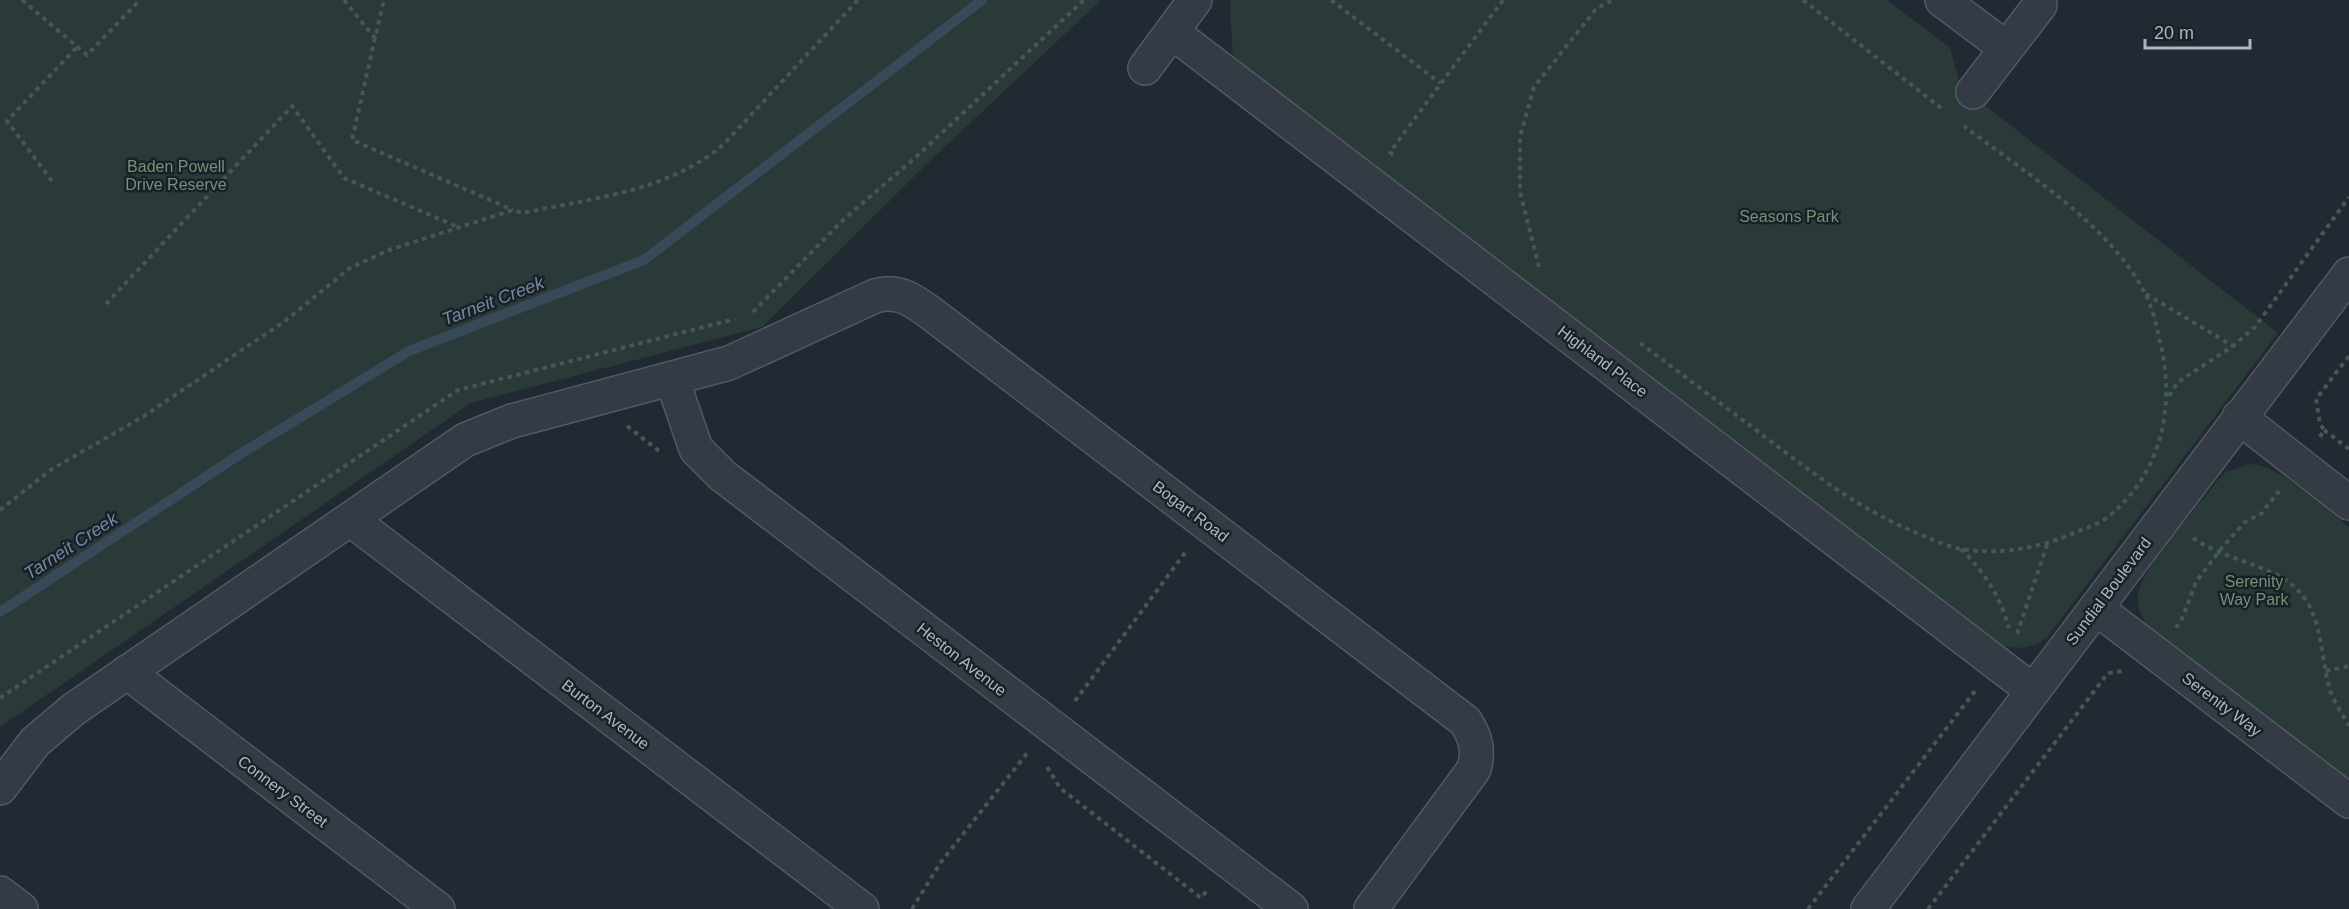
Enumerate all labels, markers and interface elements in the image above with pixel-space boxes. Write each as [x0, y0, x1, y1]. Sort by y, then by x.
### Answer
scale bar [2145, 12, 2250, 50]
text: 20 m [2154, 23, 2194, 43]
park label: Baden Powell Drive Reserve [125, 158, 227, 193]
park label: Seasons Park [1739, 208, 1840, 225]
water label: Tarneit Creek [439, 272, 548, 330]
street label: Highland Place [1555, 322, 1651, 401]
street label: Bogart Road [1150, 478, 1232, 545]
water label: Tarneit Creek [21, 508, 122, 584]
street label: Sundial Boulevard [2063, 534, 2154, 648]
park label: Serenity Way Park [2220, 573, 2289, 608]
street label: Heston Avenue [914, 619, 1010, 699]
street label: Serenity Way [2179, 669, 2265, 740]
street label: Burton Avenue [559, 676, 653, 753]
street label: Connery Street [235, 752, 331, 831]

